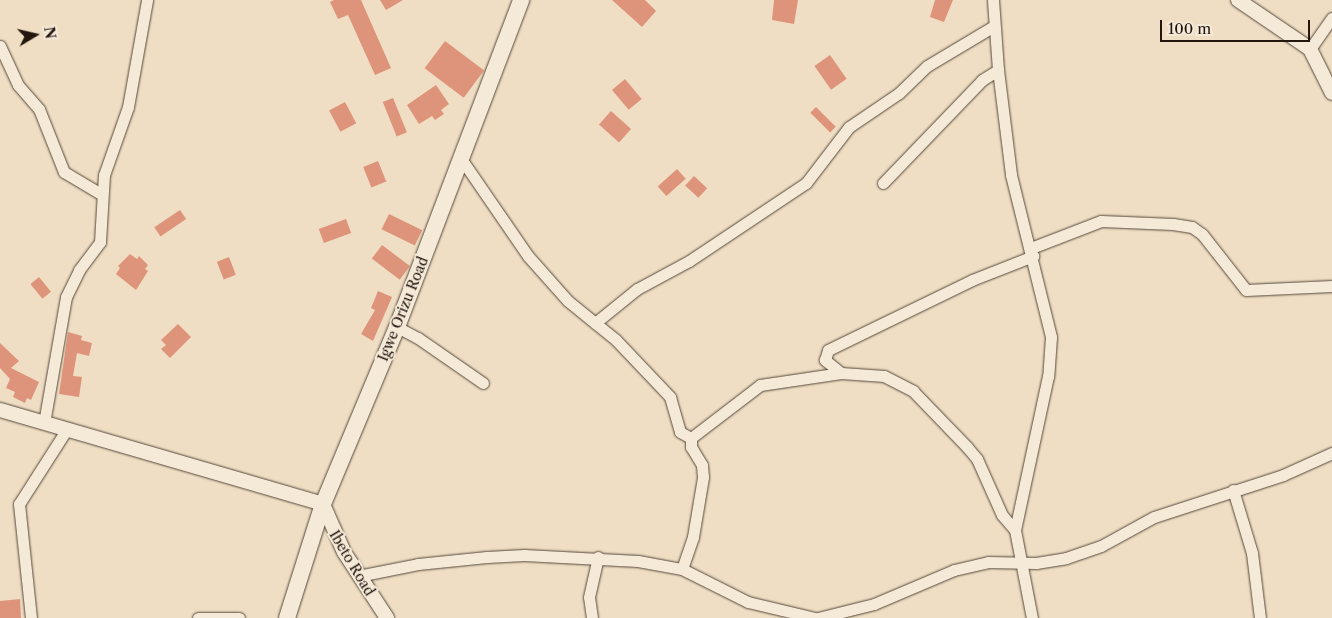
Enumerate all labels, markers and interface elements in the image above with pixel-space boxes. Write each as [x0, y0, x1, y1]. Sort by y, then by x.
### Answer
north arrow [10, 10, 60, 60]
scale bar [1162, 10, 1312, 42]
text: 100 m [1168, 19, 1211, 38]
text: N [40, 25, 60, 40]
street label: Igwe Orizu Road [374, 254, 432, 364]
street label: Ibeto Road [326, 527, 378, 599]

